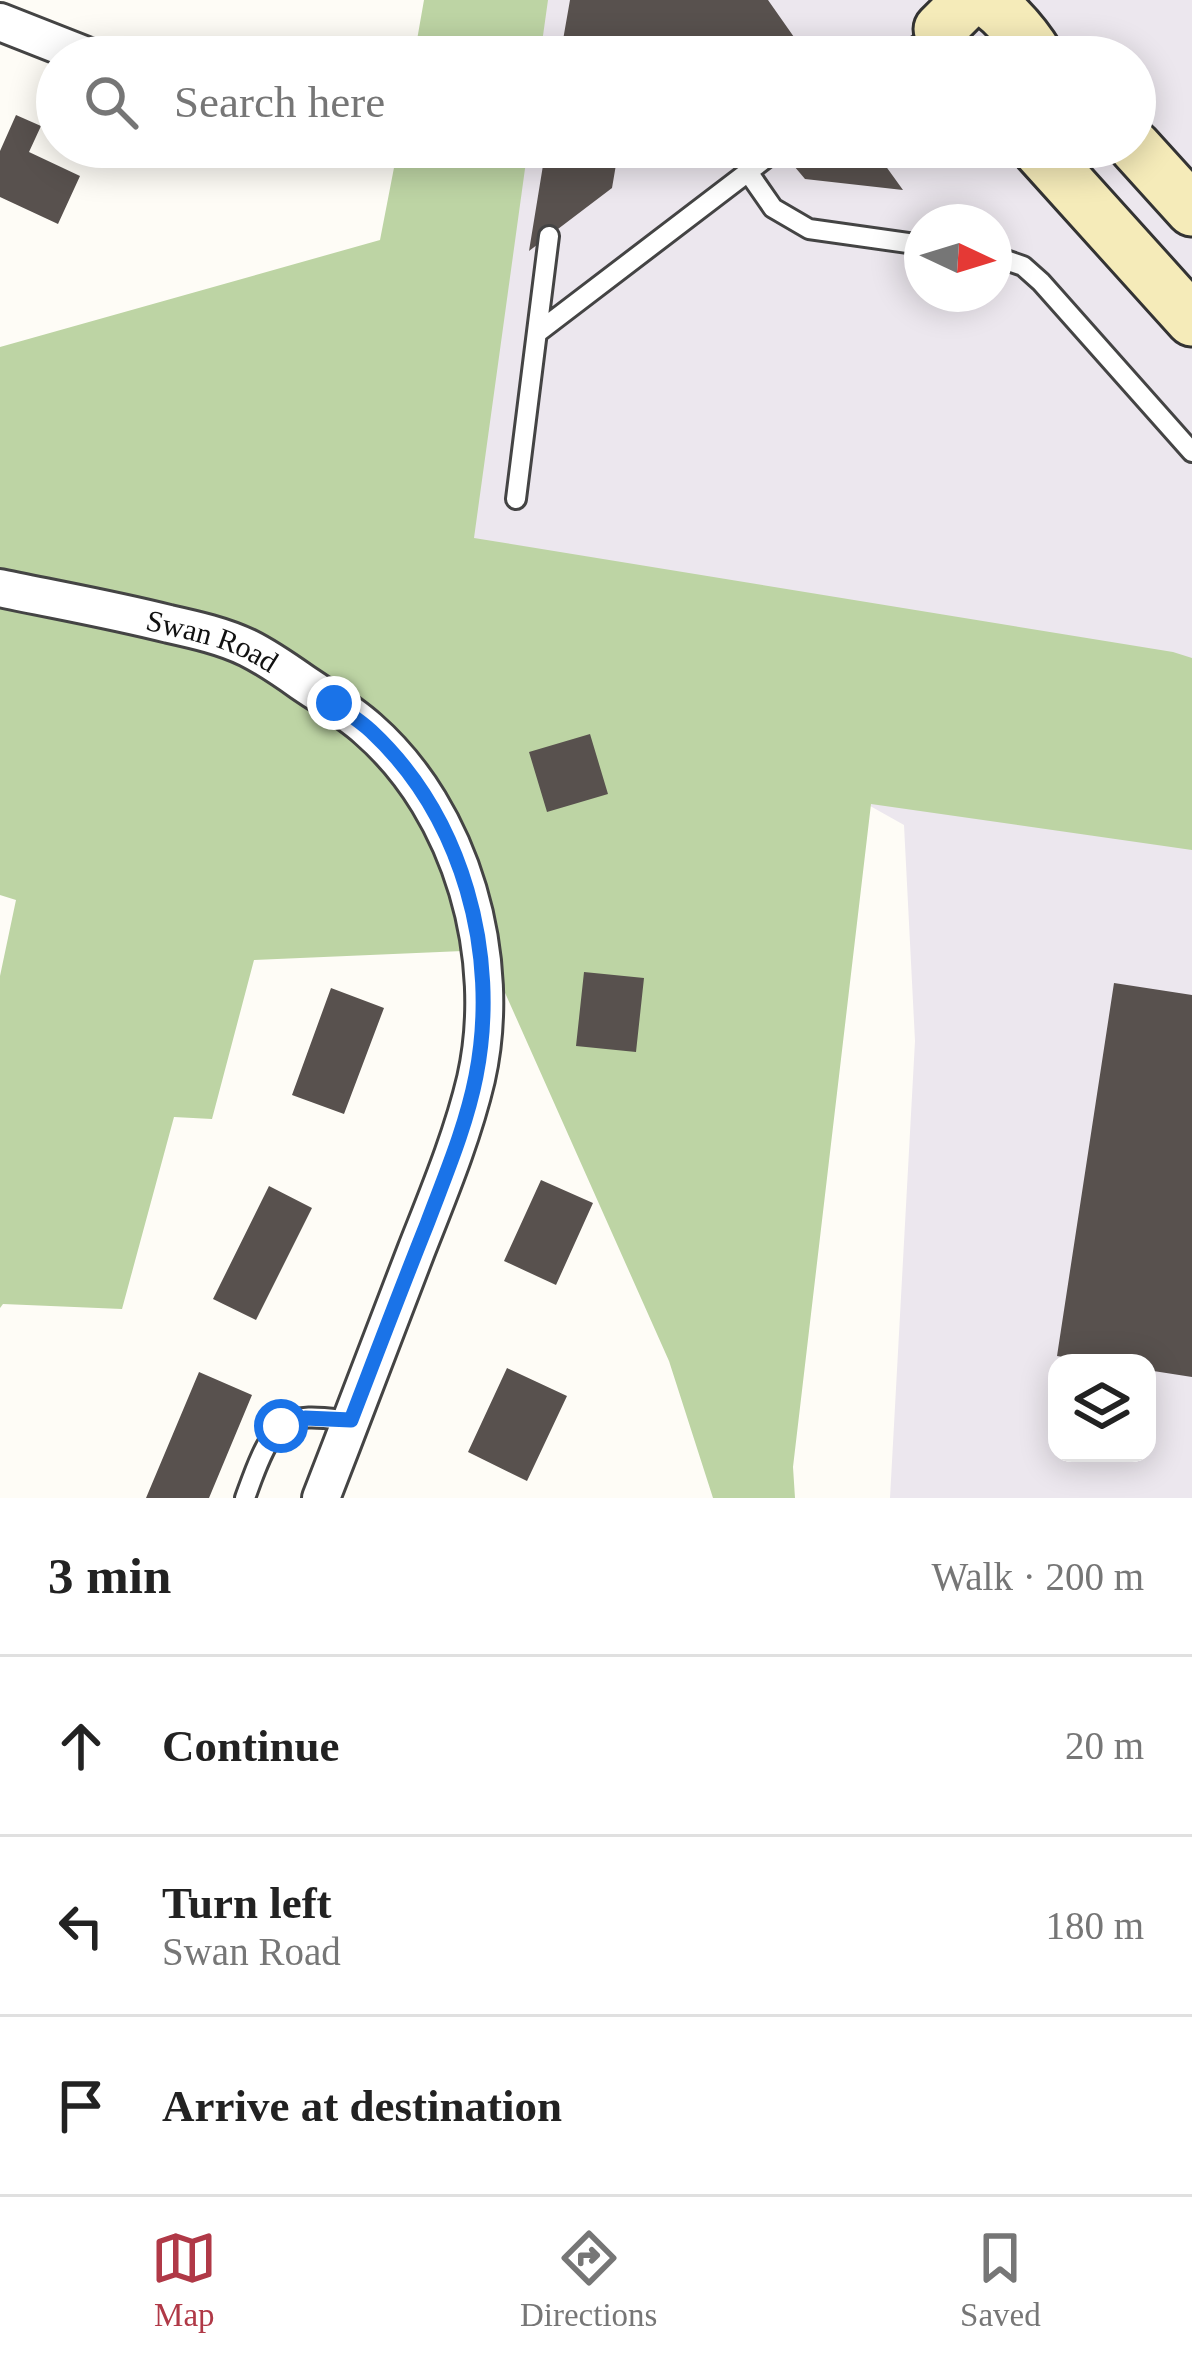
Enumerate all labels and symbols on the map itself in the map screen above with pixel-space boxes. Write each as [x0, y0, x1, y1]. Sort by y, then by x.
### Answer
north arrow [904, 204, 1012, 312]
street label: Swan Road [143, 603, 285, 678]
route end [307, 676, 361, 730]
route start [254, 1399, 308, 1453]

